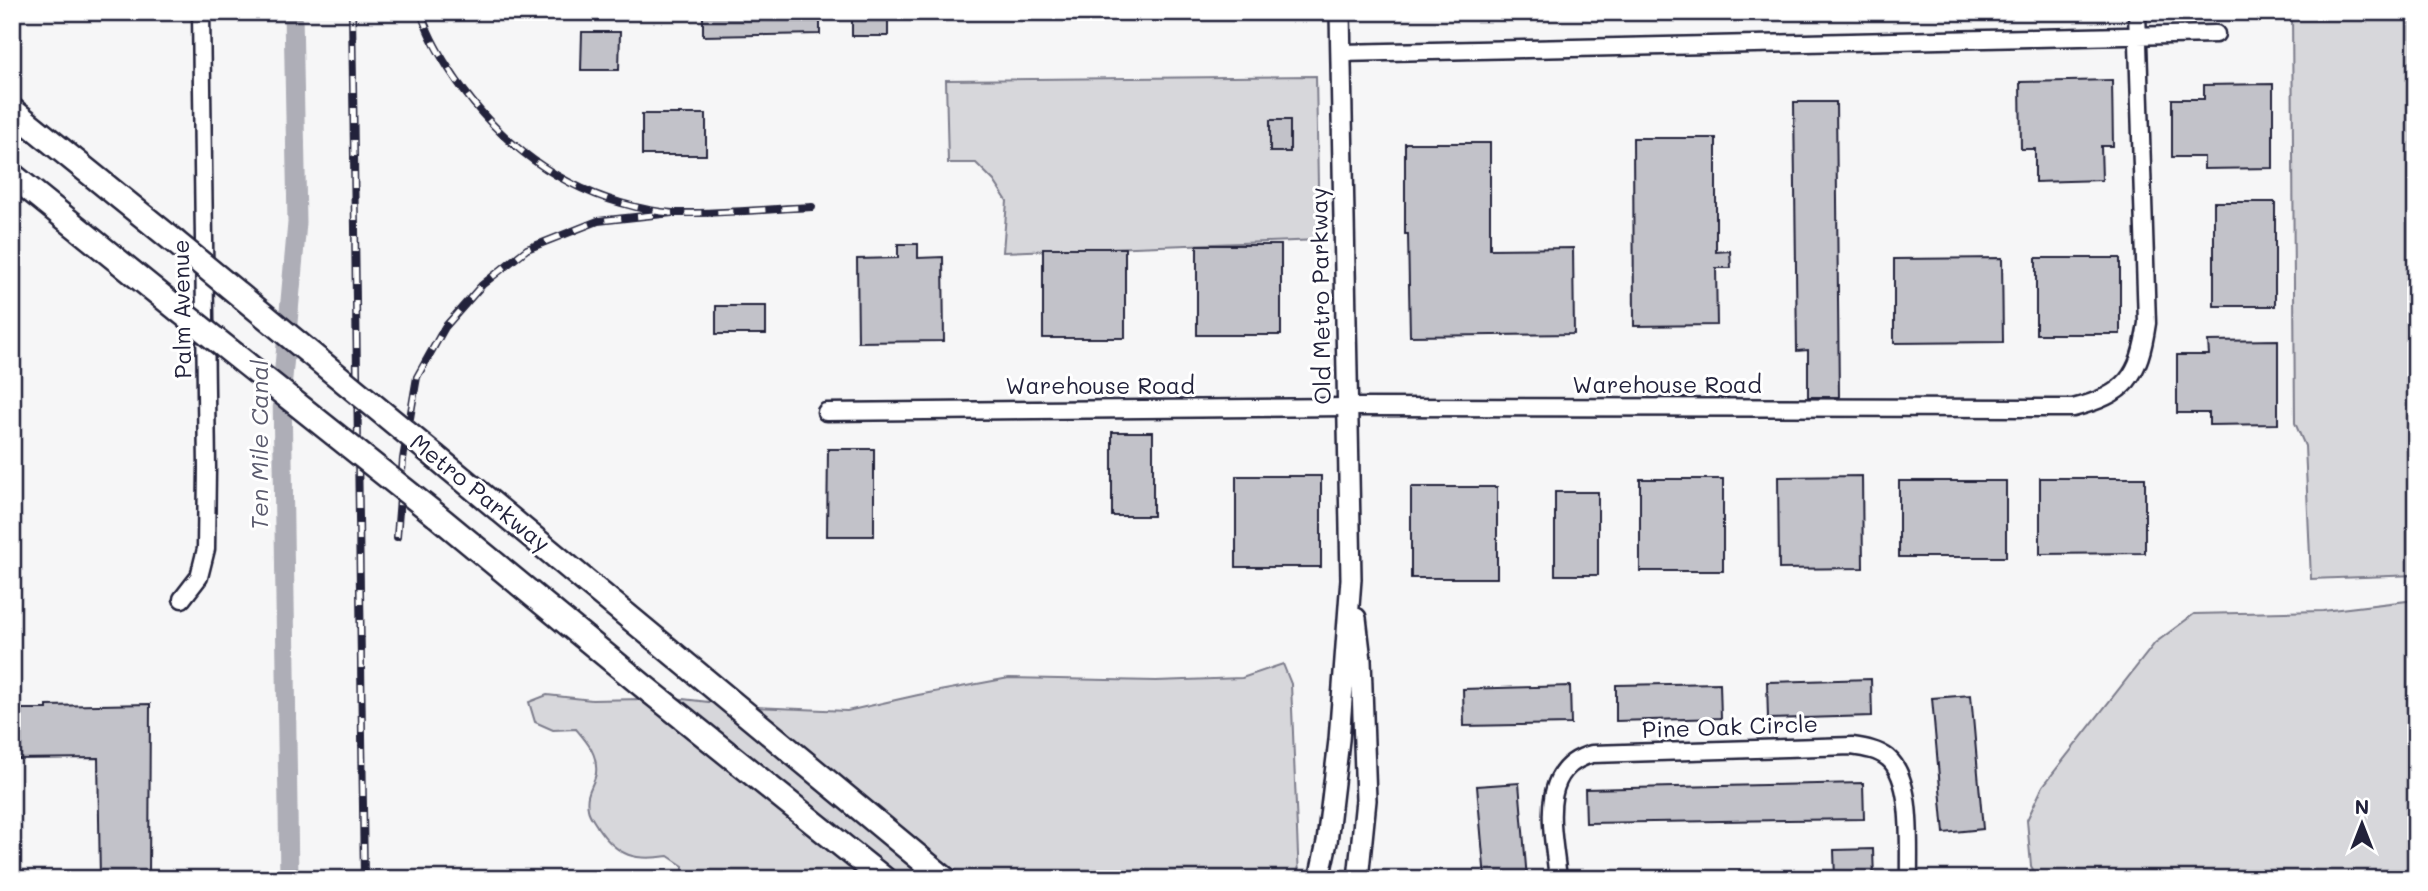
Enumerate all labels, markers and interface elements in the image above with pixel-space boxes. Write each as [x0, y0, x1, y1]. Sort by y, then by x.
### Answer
street label: Old Metro Parkway [1303, 187, 1337, 405]
street label: Palm Avenue [165, 239, 197, 379]
water label: Ten Mile Canal [243, 360, 274, 530]
street label: Warehouse Road [1572, 369, 1762, 399]
street label: Warehouse Road [1005, 370, 1195, 400]
street label: Metro Parkway [405, 427, 557, 558]
street label: Pine Oak Circle [1641, 708, 1818, 744]
north arrow [2326, 790, 2396, 860]
text: N [2355, 794, 2369, 819]

